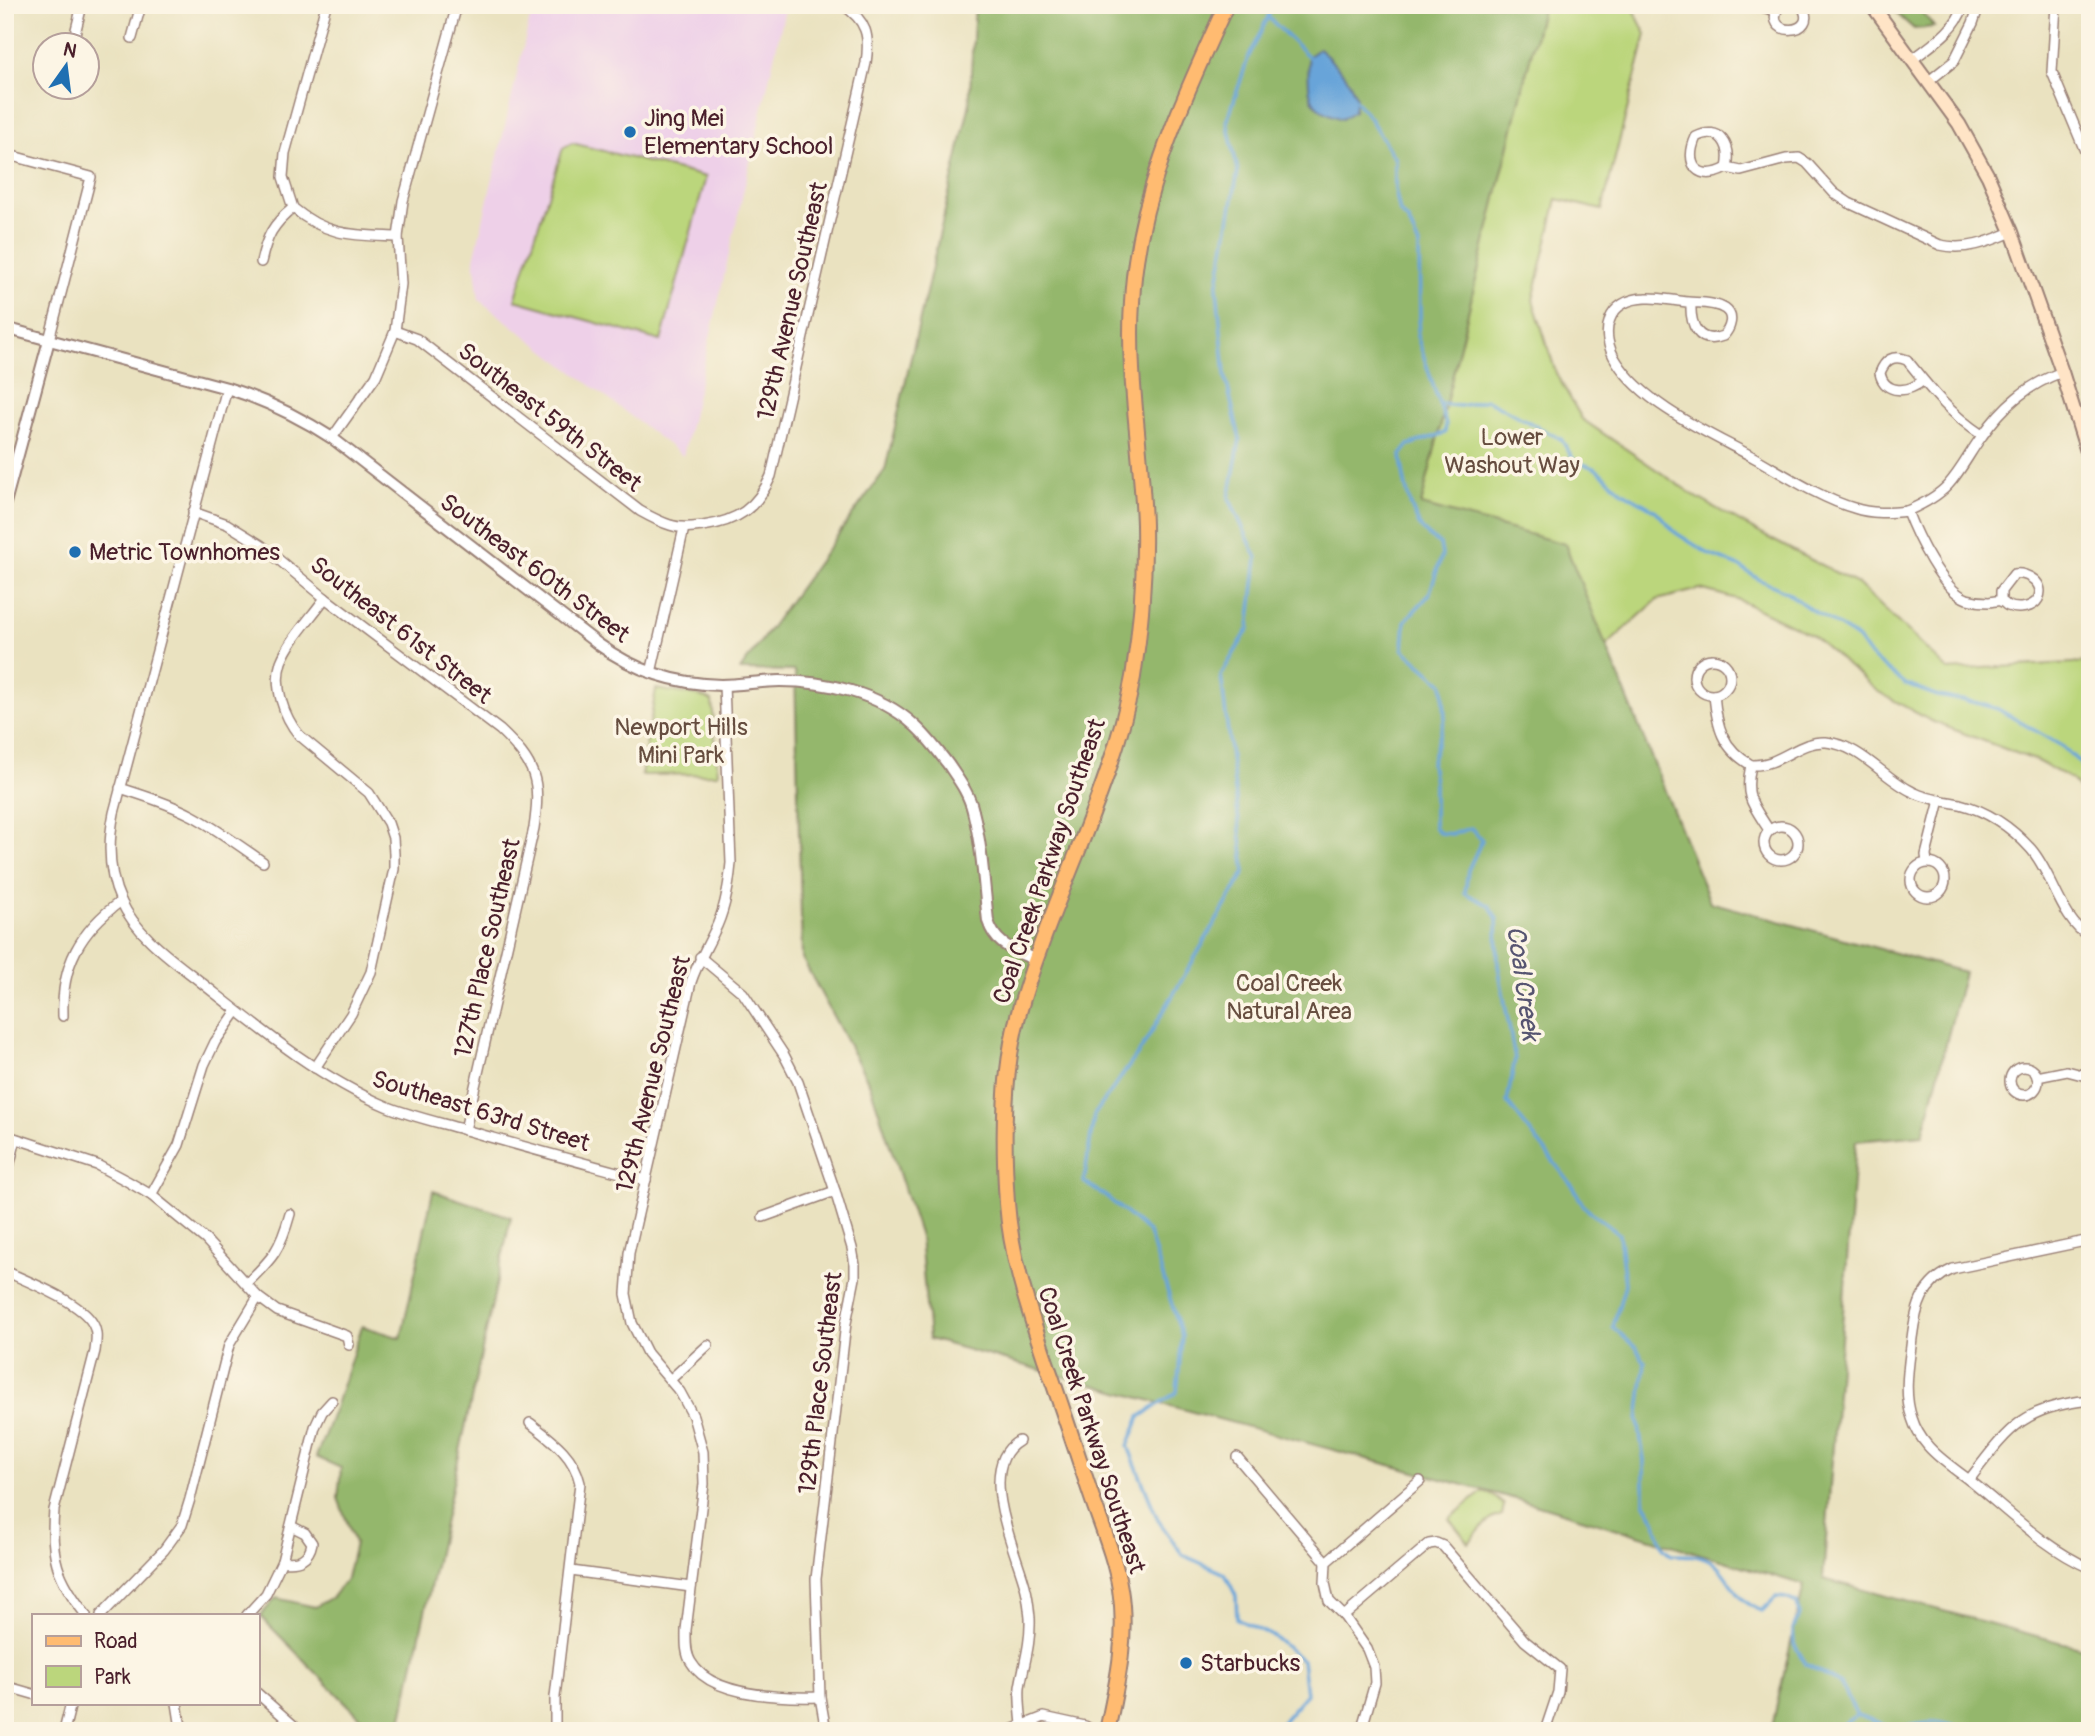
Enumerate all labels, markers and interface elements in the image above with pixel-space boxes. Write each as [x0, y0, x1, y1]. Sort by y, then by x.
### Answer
north arrow [32, 32, 102, 102]
text: N [61, 37, 79, 64]
place label: Jing Mei Elementary School [644, 104, 834, 161]
marker: Jing Mei Elementary School [622, 124, 638, 140]
street label: 129th Avenue Southeast [751, 179, 834, 423]
street label: Southeast 59th Street [452, 337, 648, 498]
park label: Lower Washout Way [1444, 423, 1580, 480]
street label: Southeast 60th Street [434, 488, 636, 649]
place label: Metric Townhomes [89, 538, 280, 567]
marker: Metric Townhomes [67, 544, 83, 560]
street label: Southeast 61st Street [304, 550, 498, 711]
park label: Newport Hills Mini Park [614, 713, 748, 770]
street label: Coal Creek Parkway Southeast [987, 714, 1112, 1008]
street label: 127th Place Southeast [448, 835, 527, 1061]
water label: Coal Creek [1499, 924, 1547, 1045]
street label: 129th Avenue Southeast [610, 952, 697, 1196]
park label: Coal Creek Natural Area [1226, 969, 1352, 1026]
street label: Southeast 63rd Street [369, 1065, 593, 1158]
street label: 129th Place Southeast [792, 1270, 849, 1496]
street label: Coal Creek Parkway Southeast [1031, 1283, 1152, 1577]
legend [32, 1614, 259, 1704]
text: Road [94, 1628, 138, 1655]
place label: Starbucks [1200, 1649, 1300, 1678]
marker: Starbucks [1178, 1655, 1194, 1671]
text: Park [94, 1664, 131, 1691]

